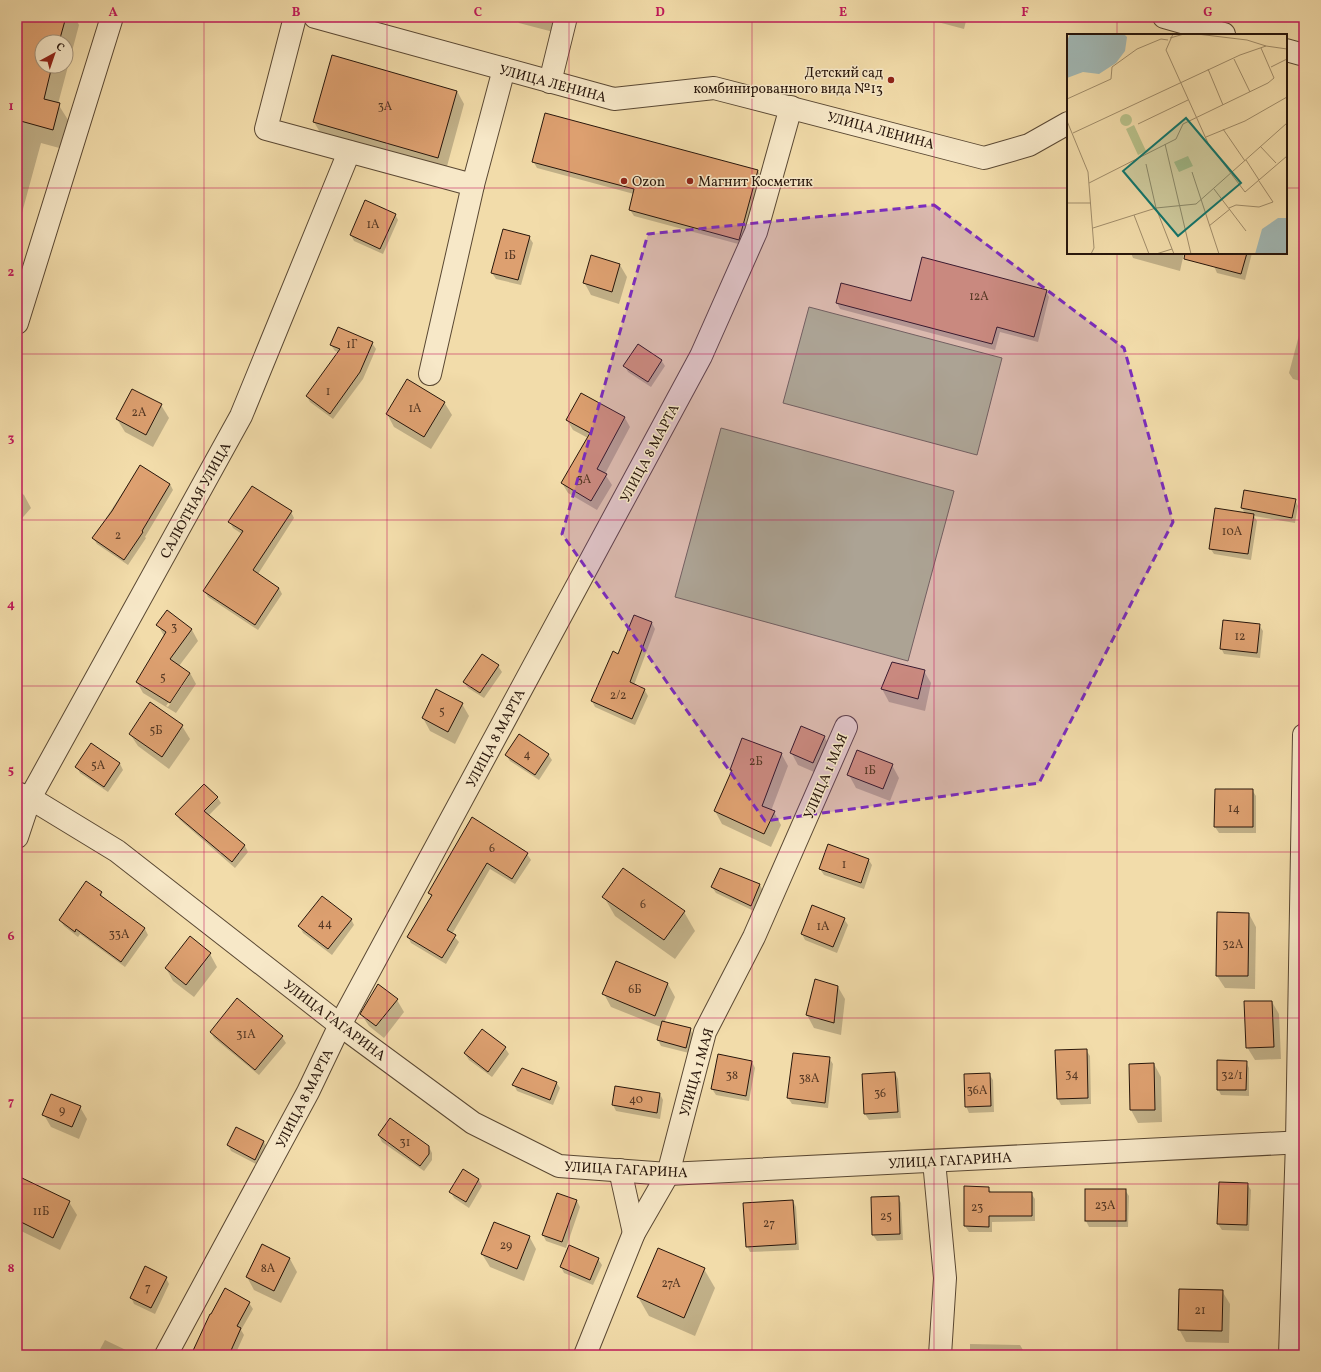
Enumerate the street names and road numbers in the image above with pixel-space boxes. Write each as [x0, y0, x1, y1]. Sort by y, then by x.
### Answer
street label: УЛИЦА ЛЕНИНА [497, 61, 609, 108]
street label: УЛИЦА ЛЕНИНА [825, 108, 937, 155]
street label: УЛИЦА 8 МАРТА [616, 401, 684, 506]
street label: САЛЮТНАЯ УЛИЦА [156, 439, 236, 562]
street label: УЛИЦА 8 МАРТА [462, 686, 530, 791]
street label: УЛИЦА 1 МАЯ [800, 731, 853, 822]
street label: УЛИЦА ГАГАРИНА [279, 976, 389, 1066]
street label: УЛИЦА 1 МАЯ [676, 1026, 719, 1119]
street label: УЛИЦА 8 МАРТА [272, 1046, 339, 1152]
street label: УЛИЦА ГАГАРИНА [888, 1149, 1013, 1174]
street label: УЛИЦА ГАГАРИНА [564, 1158, 688, 1183]

